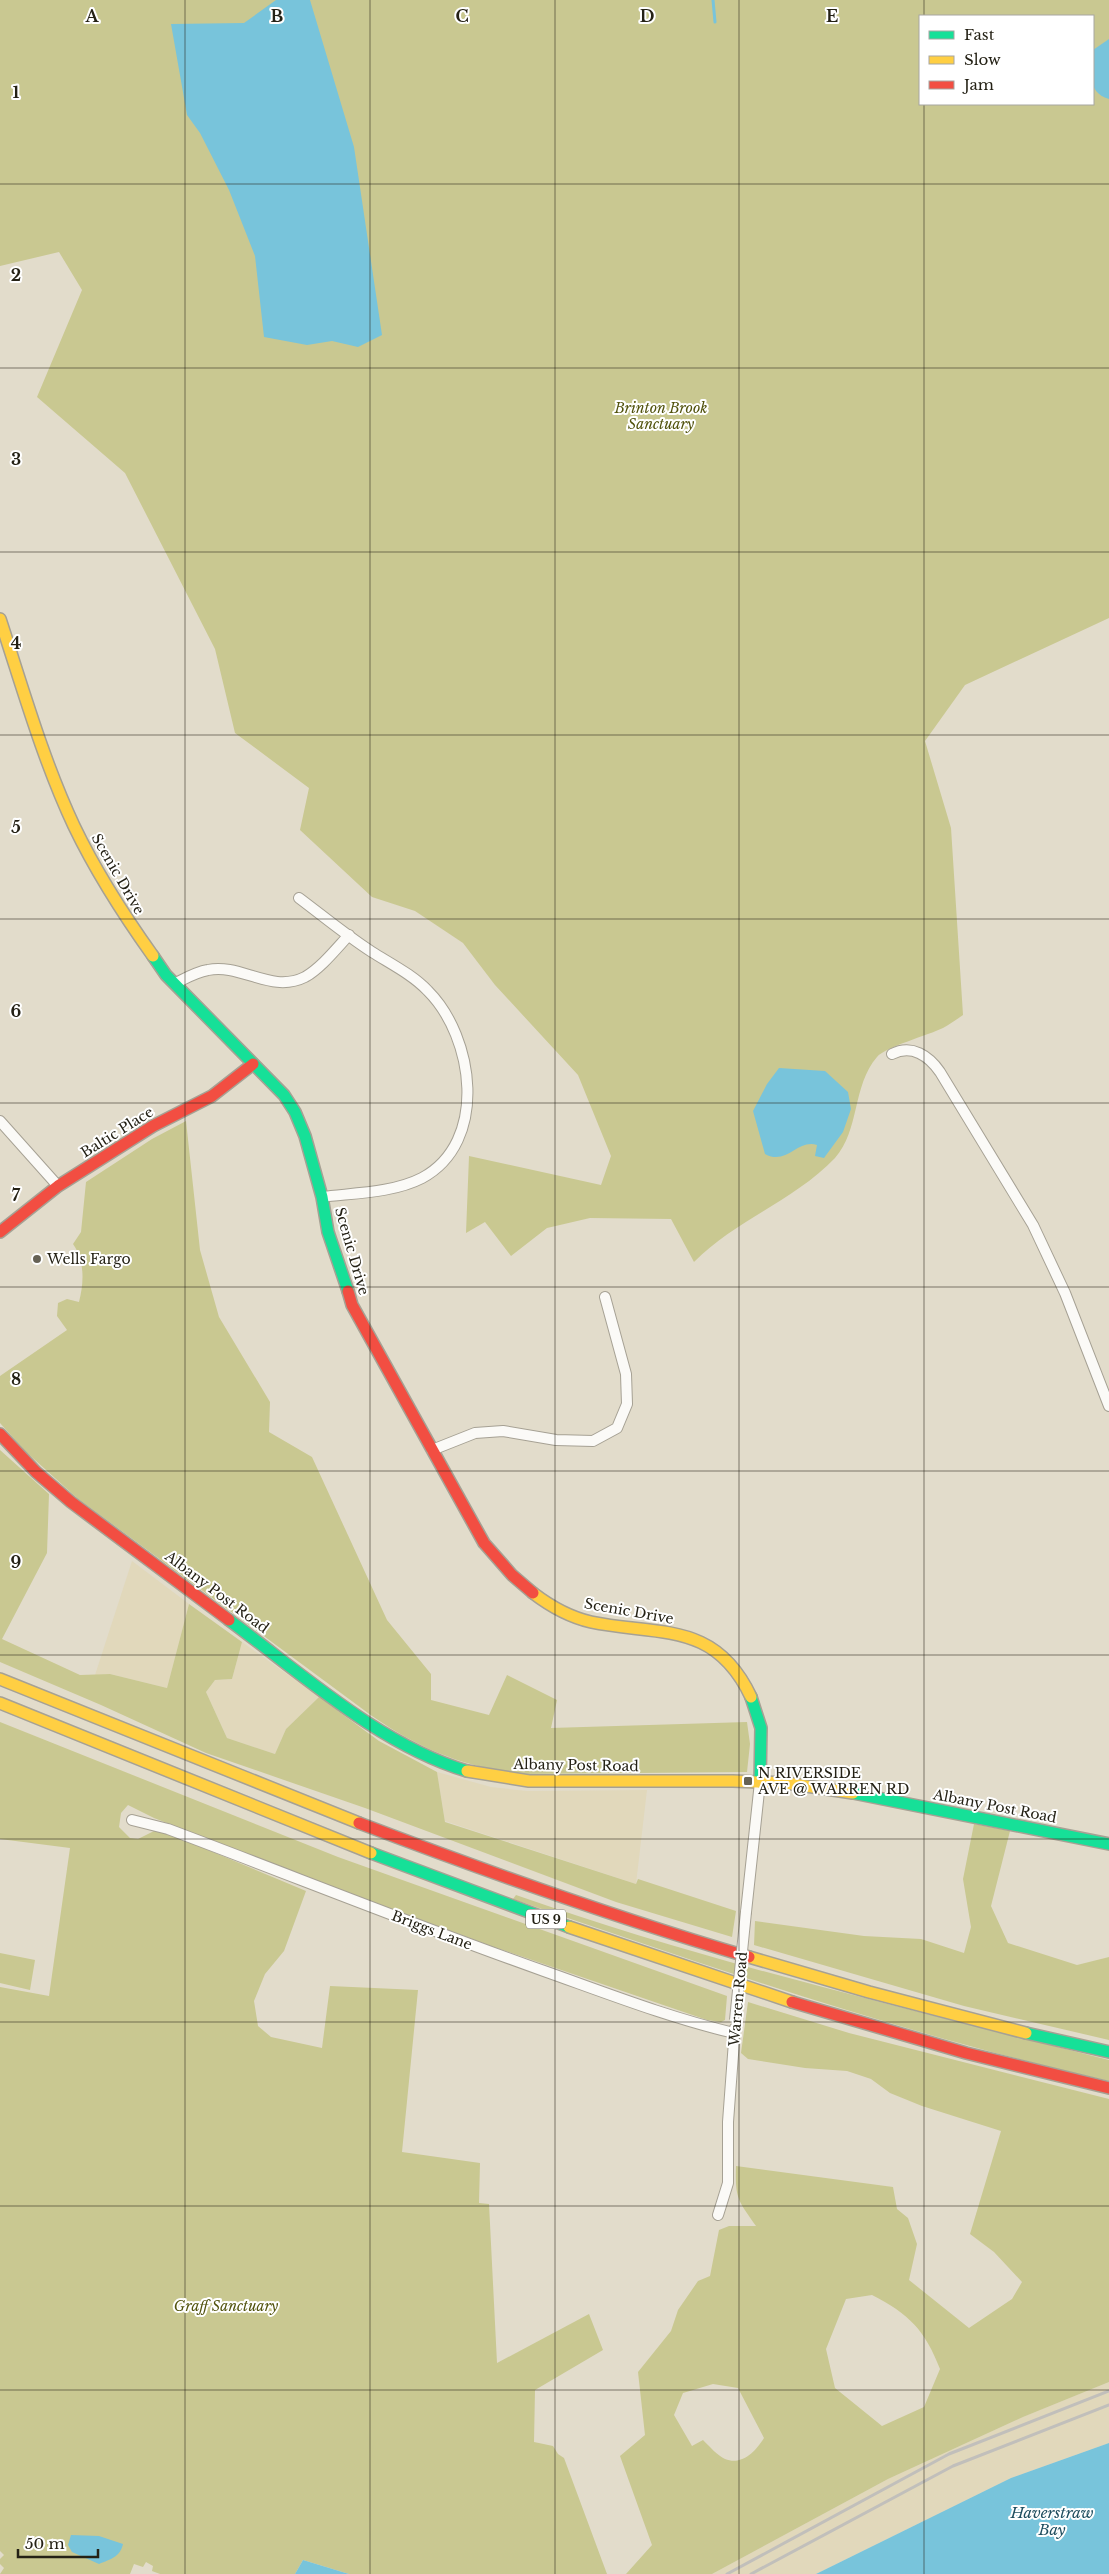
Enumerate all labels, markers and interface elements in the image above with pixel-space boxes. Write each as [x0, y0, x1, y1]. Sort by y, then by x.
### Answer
text: A [85, 6, 100, 26]
text: B [271, 6, 284, 26]
text: C [455, 6, 469, 26]
text: D [640, 6, 654, 26]
text: E [826, 6, 838, 26]
legend [919, 15, 1094, 105]
text: Fast [964, 25, 995, 44]
text: Slow [964, 50, 1001, 69]
text: Jam [962, 75, 994, 94]
text: 1 [13, 82, 20, 102]
text: 2 [11, 265, 21, 285]
park label: Brinton Brook Sanctuary [614, 399, 707, 433]
text: 3 [11, 449, 21, 469]
text: 4 [11, 633, 21, 653]
text: 5 [11, 817, 21, 837]
street label: Scenic Drive [88, 830, 148, 918]
text: 6 [11, 1001, 22, 1021]
street label: Baltic Place [77, 1103, 157, 1161]
text: 7 [12, 1185, 21, 1205]
street label: Scenic Drive [331, 1205, 373, 1297]
place label: Wells Fargo [46, 1250, 131, 1268]
marker: Wells Fargo [31, 1253, 43, 1265]
text: 8 [11, 1369, 21, 1389]
street label: Albany Post Road [161, 1546, 273, 1637]
text: 9 [11, 1552, 22, 1572]
street label: Scenic Drive [583, 1594, 675, 1628]
street label: Albany Post Road [512, 1755, 639, 1775]
place label: N RIVERSIDE AVE @ WARREN RD [757, 1764, 909, 1798]
marker: N RIVERSIDE AVE @ WARREN RD [742, 1775, 754, 1787]
street label: Albany Post Road [931, 1785, 1059, 1827]
street label: Briggs Lane [389, 1906, 475, 1954]
road number: US 9 [526, 1910, 566, 1928]
street label: Warren Road [725, 1950, 751, 2048]
park label: Graff Sanctuary [174, 2297, 279, 2315]
water label: Haverstraw Bay [1009, 2503, 1094, 2539]
scale bar [18, 2526, 98, 2558]
text: 50 m [25, 2534, 65, 2553]

